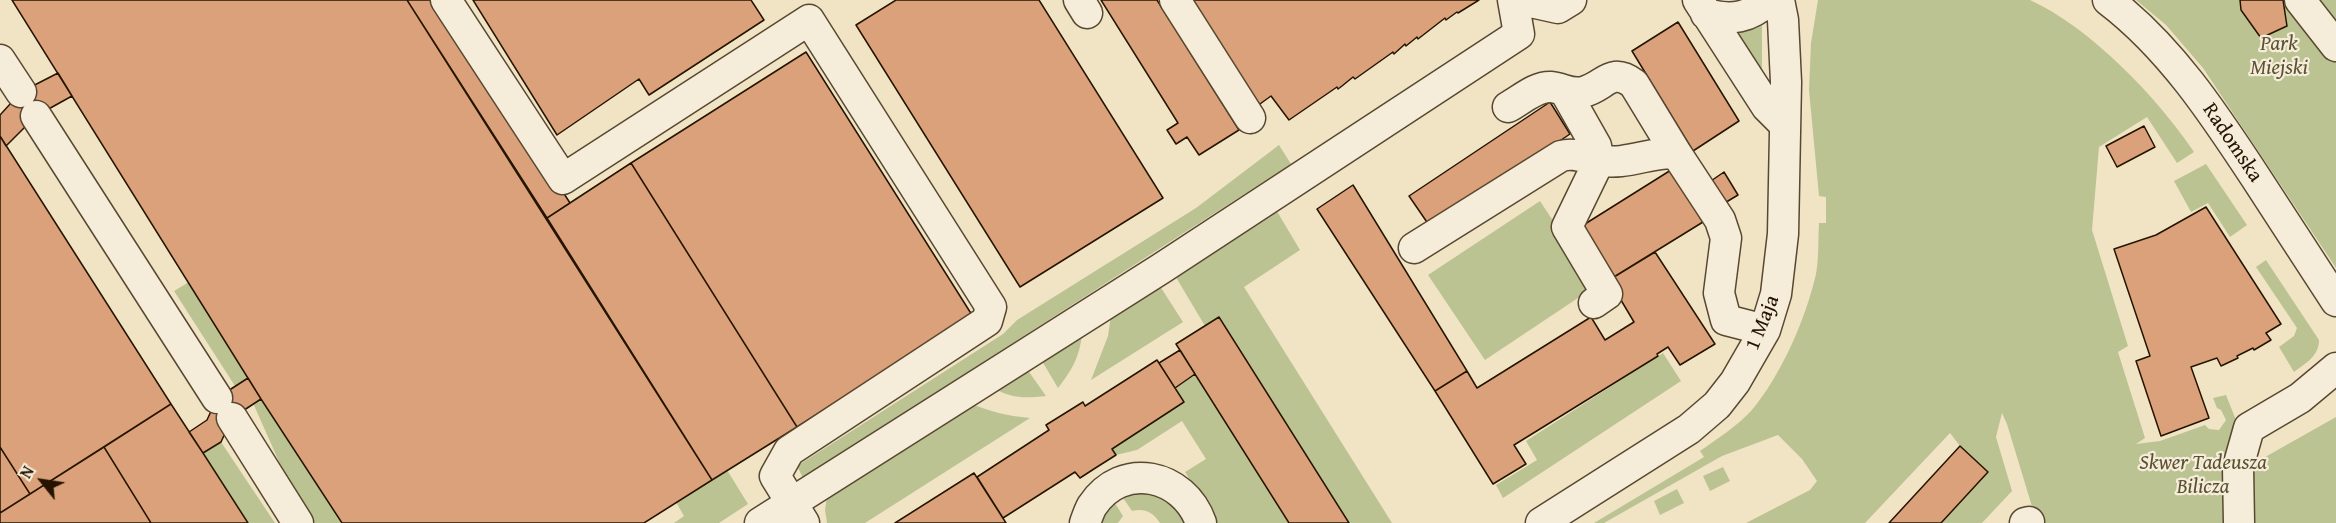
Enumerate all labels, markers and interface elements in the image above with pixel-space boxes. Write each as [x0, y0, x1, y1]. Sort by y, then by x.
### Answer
park label: Park Miejski [2250, 32, 2308, 82]
street label: Radomska [2196, 99, 2268, 187]
street label: 1 Maja [1741, 292, 1785, 354]
north arrow [12, 451, 72, 511]
park label: Skwer Tadeusza Bilicza [2139, 451, 2267, 501]
text: N [13, 461, 39, 483]

